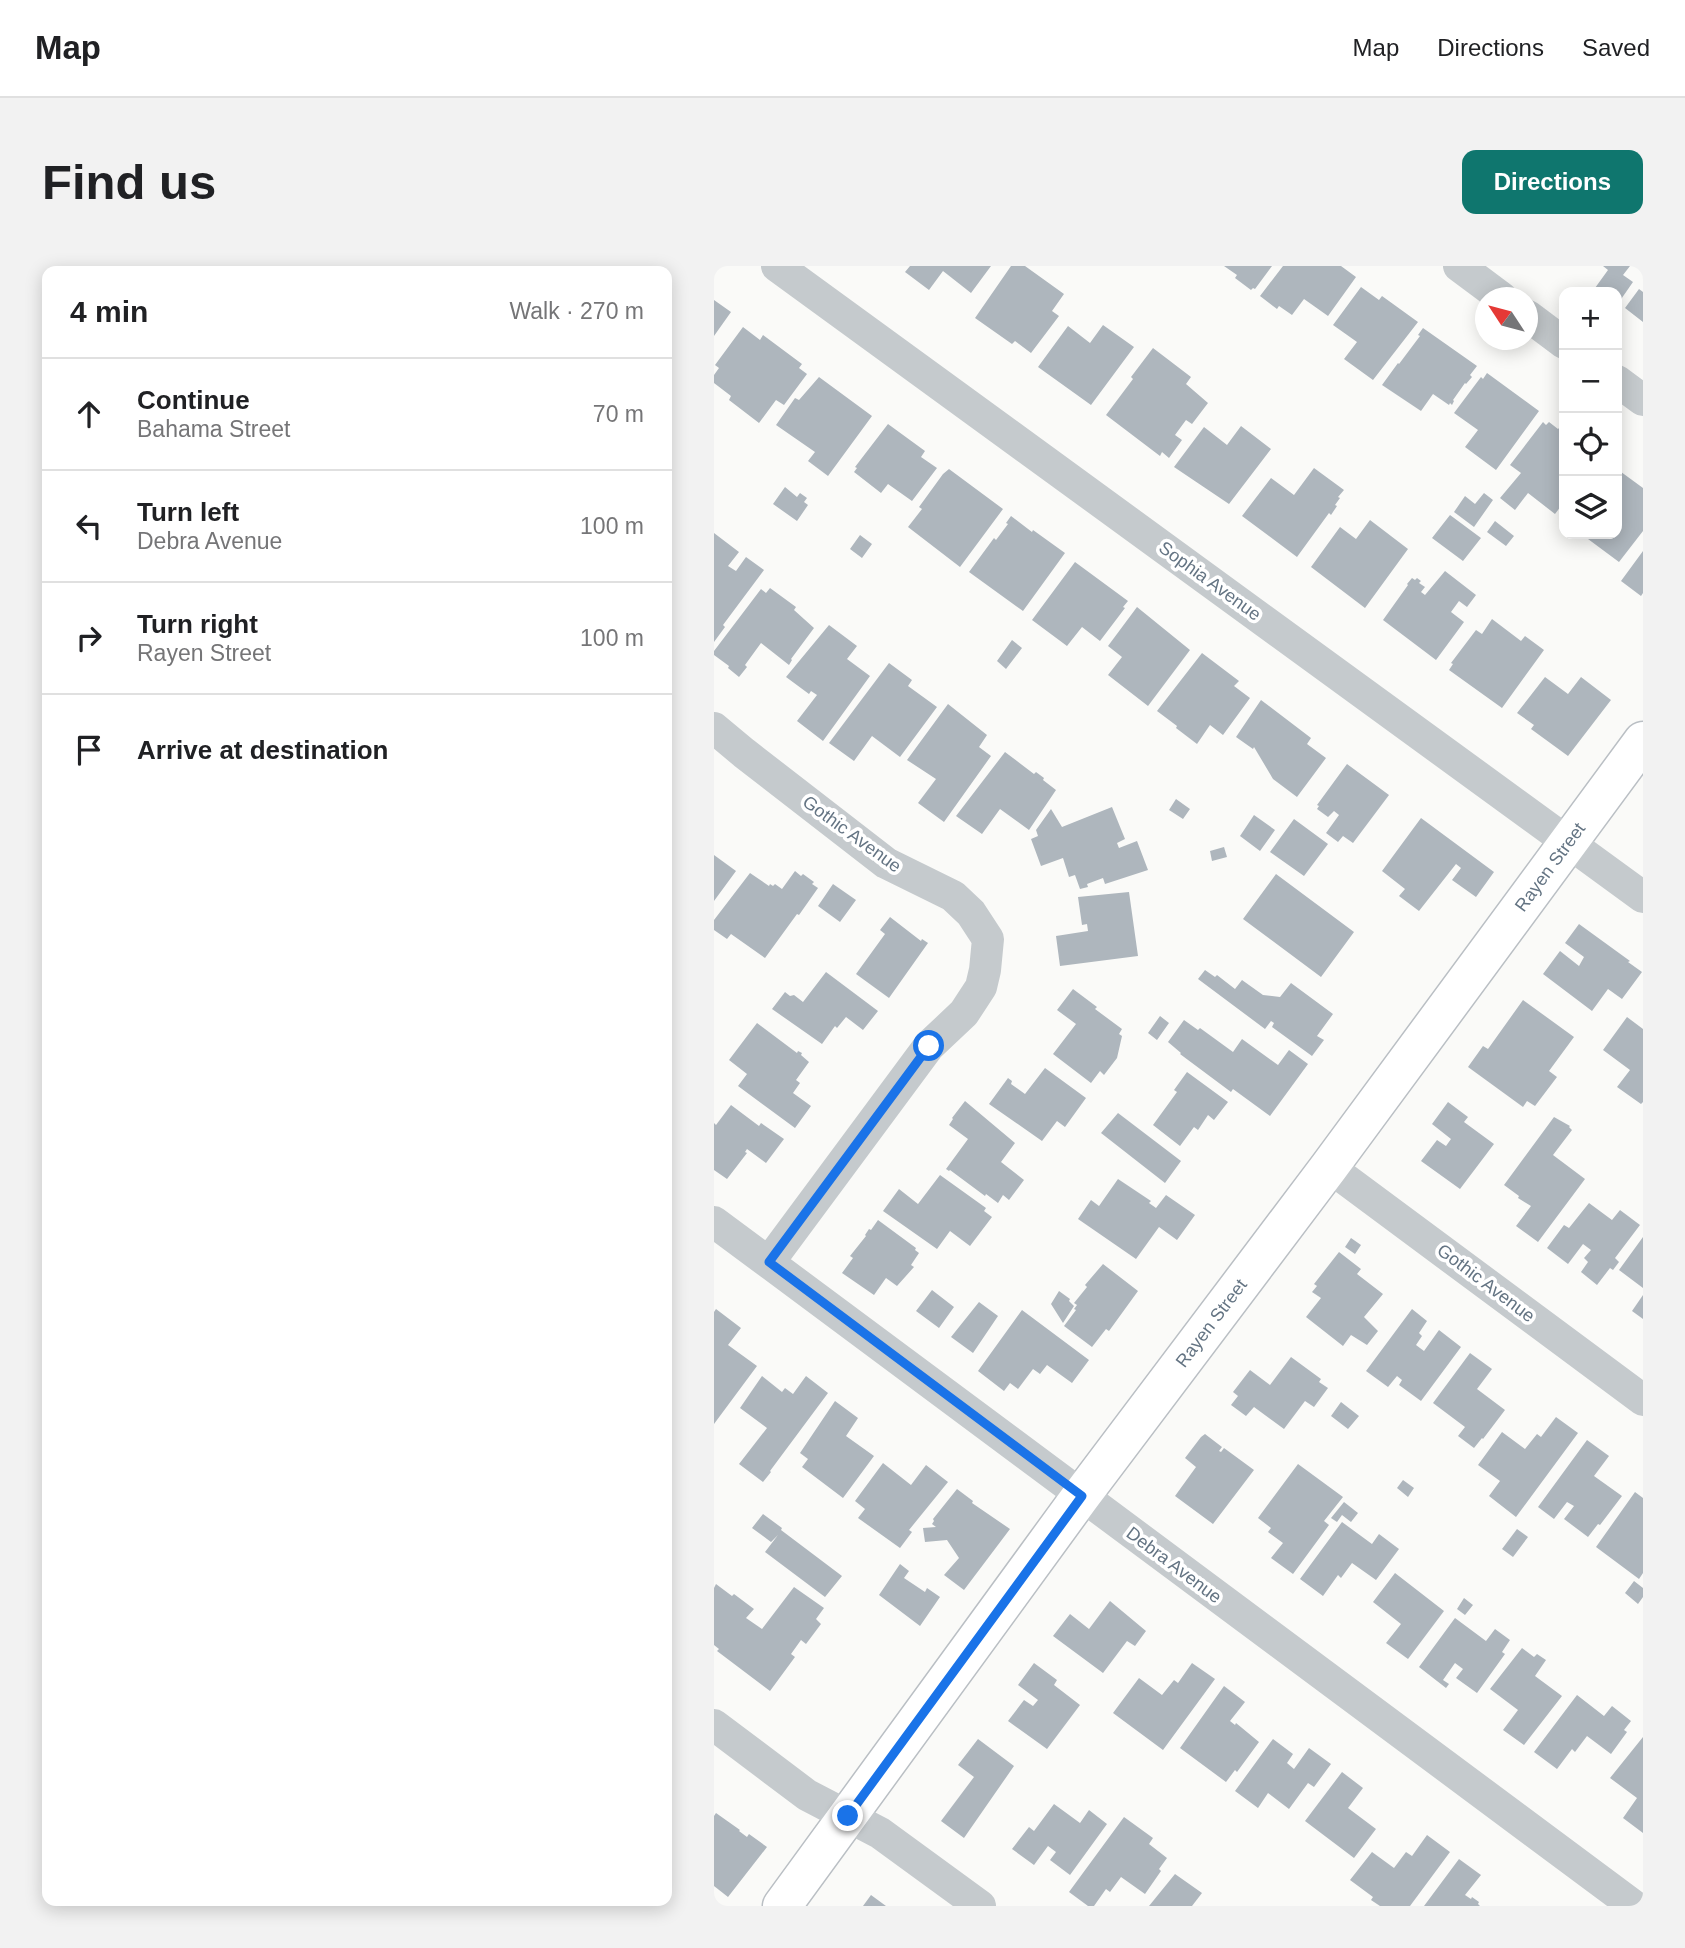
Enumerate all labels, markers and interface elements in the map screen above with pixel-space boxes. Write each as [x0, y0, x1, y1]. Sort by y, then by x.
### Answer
text: Map [35, 29, 101, 66]
text: Map [1353, 34, 1399, 61]
text: Directions [1437, 34, 1544, 61]
text: Saved [1582, 34, 1650, 61]
button: Directions [1462, 150, 1643, 214]
text: Find us [42, 155, 216, 209]
north arrow [1475, 287, 1538, 350]
map controls [1559, 287, 1622, 539]
button: + [1559, 287, 1622, 350]
text: 4 min [70, 295, 148, 328]
text: Walk · 270 m [509, 298, 644, 324]
button: − [1559, 350, 1622, 413]
text: Continue [137, 385, 250, 415]
icon: ahead [70, 395, 108, 433]
text: 70 m [593, 401, 644, 427]
button: locate [1559, 413, 1622, 476]
text: Bahama Street [137, 416, 290, 442]
button: layers [1559, 476, 1622, 539]
text: Turn left [137, 497, 239, 527]
icon: left [70, 507, 108, 545]
text: 100 m [580, 513, 644, 539]
text: Debra Avenue [137, 528, 282, 554]
street label: Sophia Avenue [1155, 537, 1265, 625]
text: Turn right [137, 609, 258, 639]
icon: right [70, 619, 108, 657]
text: 100 m [580, 625, 644, 651]
text: Rayen Street [137, 640, 271, 666]
icon: arrive [70, 731, 108, 769]
text: Arrive at destination [137, 735, 388, 765]
street label: Gothic Avenue [799, 792, 905, 876]
street label: Rayen Street [1511, 819, 1589, 915]
route start [913, 1030, 944, 1061]
street label: Gothic Avenue [1433, 1240, 1539, 1326]
street label: Rayen Street [1172, 1275, 1251, 1371]
street label: Debra Avenue [1123, 1523, 1225, 1607]
route end [832, 1800, 863, 1831]

